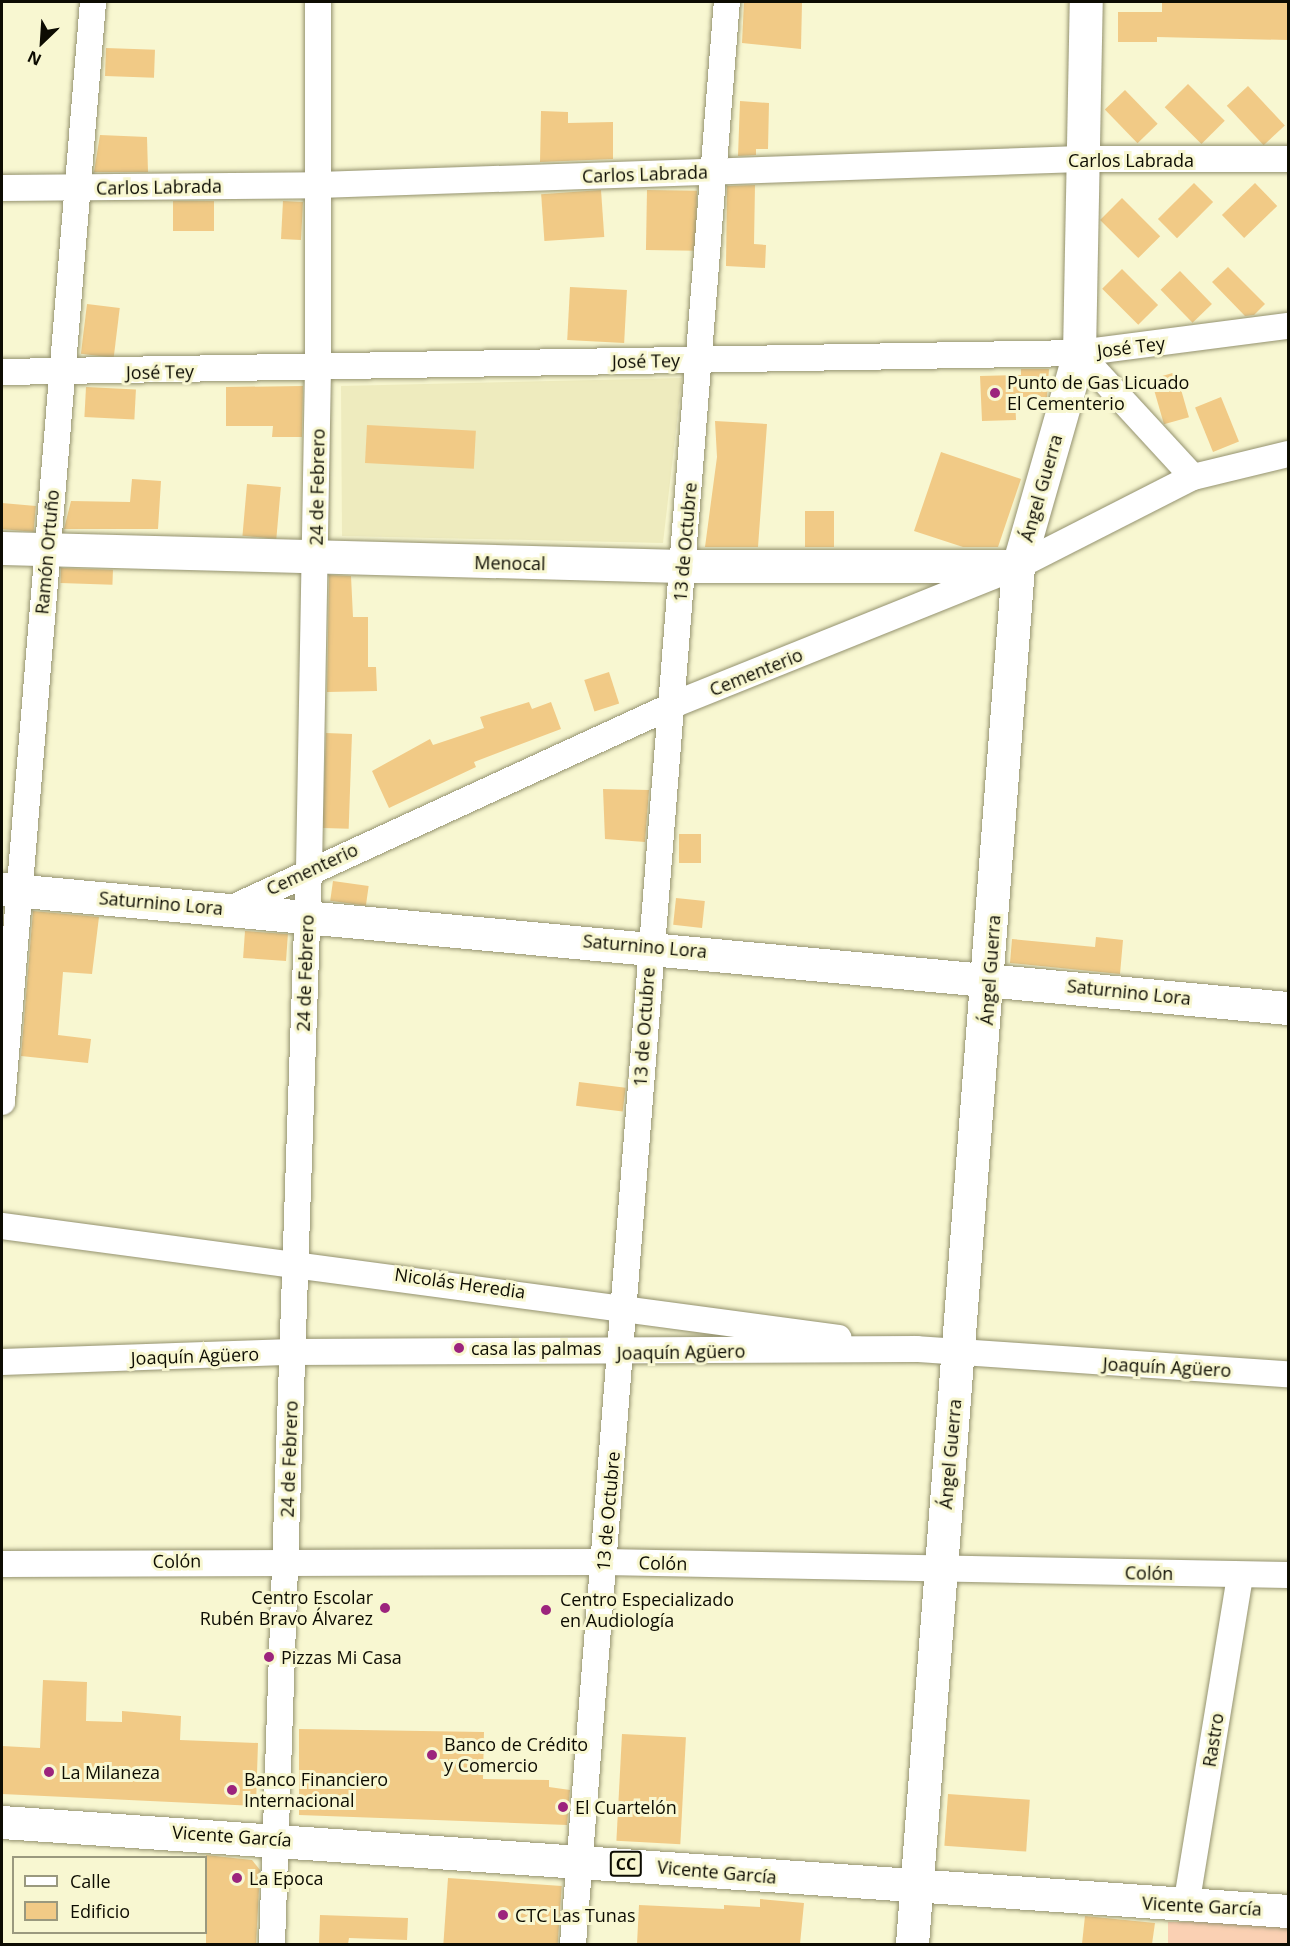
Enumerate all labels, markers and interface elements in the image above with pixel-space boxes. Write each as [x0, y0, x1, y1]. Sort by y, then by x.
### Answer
north arrow [12, 12, 72, 72]
text: N [24, 46, 45, 71]
street label: Carlos Labrada [1068, 149, 1194, 171]
street label: Carlos Labrada [582, 161, 708, 187]
street label: Carlos Labrada [96, 175, 222, 199]
street label: José Tey [1096, 332, 1166, 362]
street label: José Tey [612, 350, 680, 372]
street label: José Tey [126, 361, 194, 383]
place label: Punto de Gas Licuado El Cementerio [1007, 372, 1189, 415]
marker: Punto de Gas Licuado El Cementerio [988, 386, 1002, 400]
street label: 24 de Febrero [305, 428, 329, 546]
street label: Ángel Guerra [1015, 432, 1067, 544]
street label: 13 de Octubre [669, 481, 701, 603]
street label: Ramón Ortuño [31, 489, 63, 615]
street label: Menocal [474, 552, 546, 574]
street label: Cementerio [706, 644, 806, 700]
street label: Cementerio [263, 838, 361, 900]
street label: Saturnino Lora [98, 887, 224, 919]
street label: 24 de Febrero [292, 914, 318, 1032]
street label: Ángel Guerra [975, 914, 1005, 1026]
street label: Saturnino Lora [582, 930, 708, 962]
street label: 13 de Octubre [629, 967, 659, 1087]
street label: Saturnino Lora [1066, 975, 1192, 1009]
street label: Nicolás Heredia [393, 1263, 527, 1303]
place label: casa las palmas [471, 1337, 601, 1359]
street label: Joaquín Agüero [617, 1340, 745, 1364]
marker: casa las palmas [452, 1341, 466, 1355]
street label: Joaquín Agüero [130, 1343, 260, 1369]
street label: Joaquín Agüero [1102, 1353, 1232, 1381]
street label: Ángel Guerra [934, 1398, 966, 1510]
street label: 24 de Febrero [276, 1400, 302, 1518]
street label: 13 de Octubre [592, 1450, 624, 1572]
street label: Colón [153, 1550, 201, 1572]
street label: Colón [639, 1552, 687, 1574]
street label: Colón [1125, 1562, 1173, 1584]
place label: Centro Escolar Rubén Bravo Álvarez [200, 1587, 373, 1630]
place label: Centro Especializado en Audiología [560, 1589, 734, 1632]
marker: Centro Escolar Rubén Bravo Álvarez [378, 1601, 392, 1615]
marker: Centro Especializado en Audiología [537, 1601, 555, 1619]
place label: Pizzas Mi Casa [281, 1646, 402, 1668]
marker: Pizzas Mi Casa [262, 1650, 276, 1664]
street label: Rastro [1198, 1711, 1228, 1769]
place label: Banco de Crédito y Comercio [444, 1734, 588, 1776]
marker: Banco de Crédito y Comercio [425, 1748, 439, 1762]
place label: La Milaneza [61, 1761, 160, 1783]
marker: La Milaneza [42, 1765, 56, 1779]
place label: Banco Financiero Internacional [244, 1769, 388, 1812]
marker: Banco Financiero Internacional [225, 1783, 239, 1797]
place label: El Cuartelón [575, 1796, 677, 1818]
marker: El Cuartelón [556, 1800, 570, 1814]
street label: Vicente García [171, 1821, 293, 1851]
road number: CC [610, 1851, 642, 1877]
legend [12, 1856, 207, 1934]
street label: Vicente García [656, 1856, 778, 1888]
place label: La Epoca [249, 1867, 324, 1889]
text: Calle [70, 1869, 111, 1893]
marker: La Epoca [230, 1871, 244, 1885]
street label: Vicente García [1142, 1892, 1262, 1920]
text: Edificio [70, 1899, 130, 1923]
place label: CTC Las Tunas [515, 1904, 635, 1926]
marker: CTC Las Tunas [496, 1908, 510, 1922]

